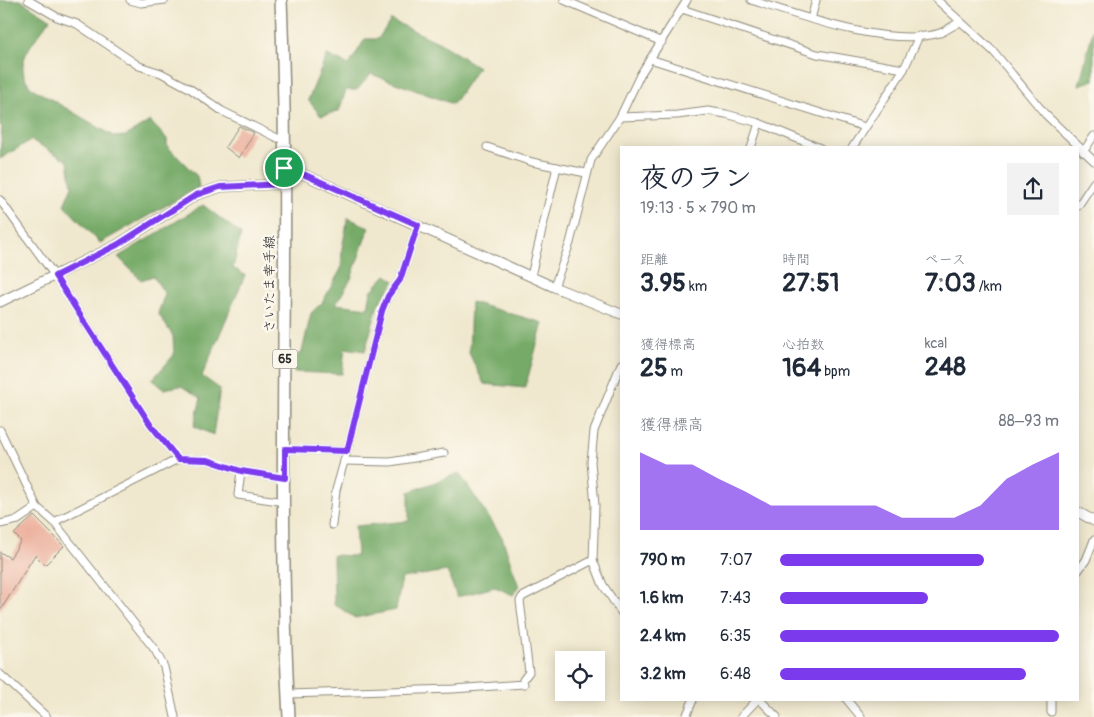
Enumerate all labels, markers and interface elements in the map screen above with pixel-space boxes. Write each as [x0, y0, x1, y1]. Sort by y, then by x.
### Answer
pin [263, 147, 305, 189]
icon: arrive [270, 154, 298, 182]
text: 夜のラン [640, 161, 752, 196]
button: share [1007, 163, 1059, 215]
text: 19:13 · 5 × 790 m [640, 198, 756, 218]
street label: さいたま幸手線 [261, 235, 278, 333]
text: 距離 [640, 251, 668, 268]
text: 時間 [782, 251, 810, 268]
text: ペース [925, 251, 966, 268]
text: 3.95 [640, 268, 686, 299]
text: 27:51 [782, 268, 840, 299]
text: 7:03 [925, 268, 976, 299]
text: km [686, 278, 707, 295]
text: /km [976, 278, 1002, 295]
text: kcal [925, 335, 947, 352]
text: 獲得標高 [640, 336, 696, 353]
text: 心拍数 [782, 336, 824, 353]
road number: 65 [272, 349, 298, 368]
text: 248 [925, 352, 966, 383]
text: 25 [640, 353, 668, 384]
text: 164 [782, 353, 821, 384]
text: m [668, 363, 683, 380]
text: bpm [821, 363, 850, 380]
text: 88–93 m [999, 411, 1059, 431]
text: 獲得標高 [640, 415, 704, 435]
text: 790 m [640, 550, 685, 570]
text: 7:07 [720, 550, 752, 570]
text: 1.6 km [640, 588, 683, 608]
text: 7:43 [720, 588, 751, 608]
text: 2.4 km [640, 626, 686, 646]
text: 6:35 [720, 626, 751, 646]
map controls [555, 651, 605, 701]
button: locate [555, 651, 605, 701]
text: 3.2 km [640, 664, 686, 684]
text: 6:48 [720, 664, 751, 684]

